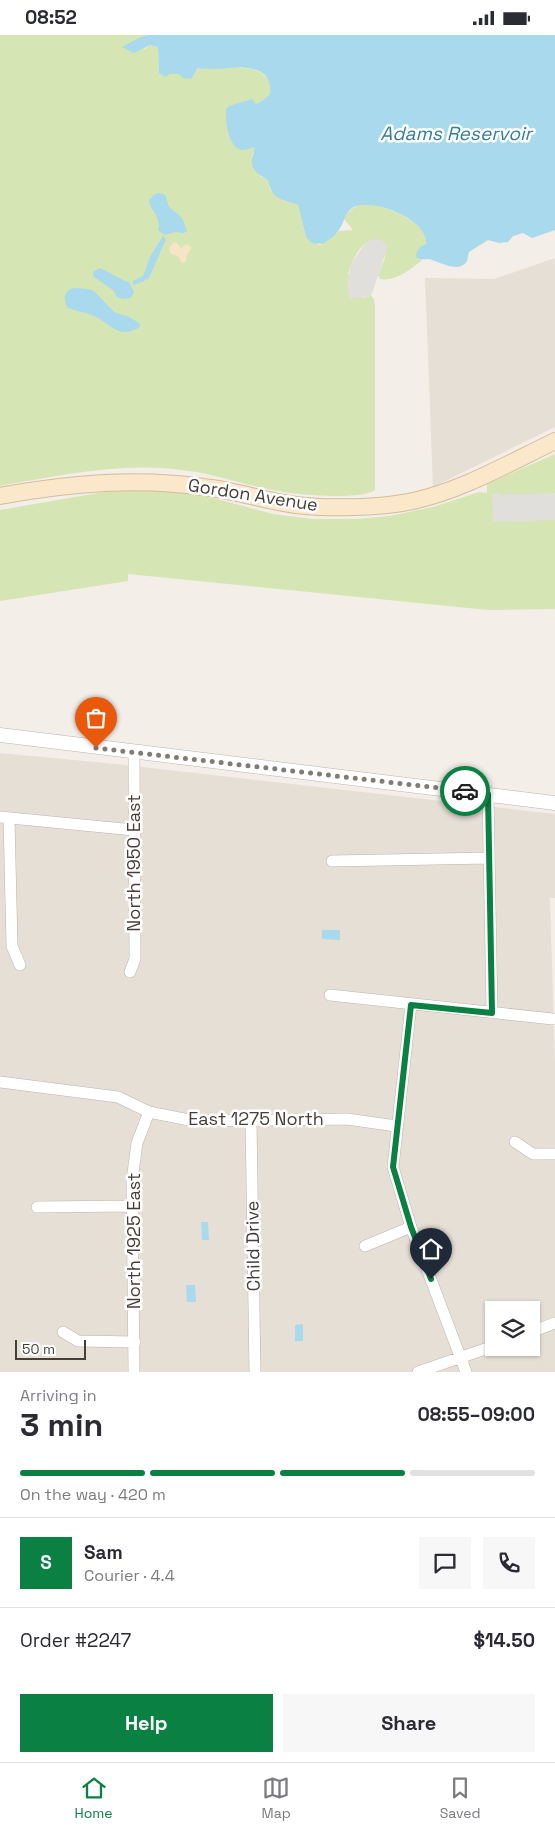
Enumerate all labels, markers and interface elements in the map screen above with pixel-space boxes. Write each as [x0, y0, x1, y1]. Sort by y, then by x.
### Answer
text: 08:52 [25, 5, 77, 30]
water label: Adams Reservoir [380, 121, 534, 146]
street label: Gordon Avenue [186, 473, 320, 516]
pin [75, 697, 117, 748]
icon: bag [82, 704, 110, 732]
courier [440, 766, 490, 816]
icon: car [451, 777, 479, 805]
street label: North 1950 East [122, 794, 145, 932]
street label: East 1275 North [188, 1107, 324, 1130]
street label: North 1925 East [122, 1173, 145, 1309]
street label: Child Drive [240, 1200, 265, 1292]
pin [410, 1228, 452, 1279]
icon: home [417, 1235, 445, 1263]
map controls [485, 1301, 540, 1356]
button: layers [485, 1301, 540, 1356]
scale bar [15, 1337, 86, 1360]
text: 50 m [22, 1340, 55, 1358]
text: Arriving in [20, 1385, 97, 1406]
text: 08:55–09:00 [417, 1402, 535, 1427]
text: 3 min [20, 1405, 103, 1445]
text: On the way · 420 m [20, 1484, 166, 1505]
button: chat [419, 1537, 471, 1589]
button: phone [483, 1537, 535, 1589]
text: Sam [84, 1540, 123, 1565]
text: S [40, 1550, 52, 1575]
text: Courier · 4.4 [84, 1565, 175, 1586]
text: Order #2247 [20, 1628, 131, 1653]
text: $14.50 [473, 1628, 535, 1653]
button: Help [20, 1694, 273, 1752]
button: Share [283, 1694, 535, 1752]
tab: Home [74, 1774, 113, 1822]
tab: Map [262, 1774, 291, 1822]
tab: Saved [440, 1774, 481, 1822]

